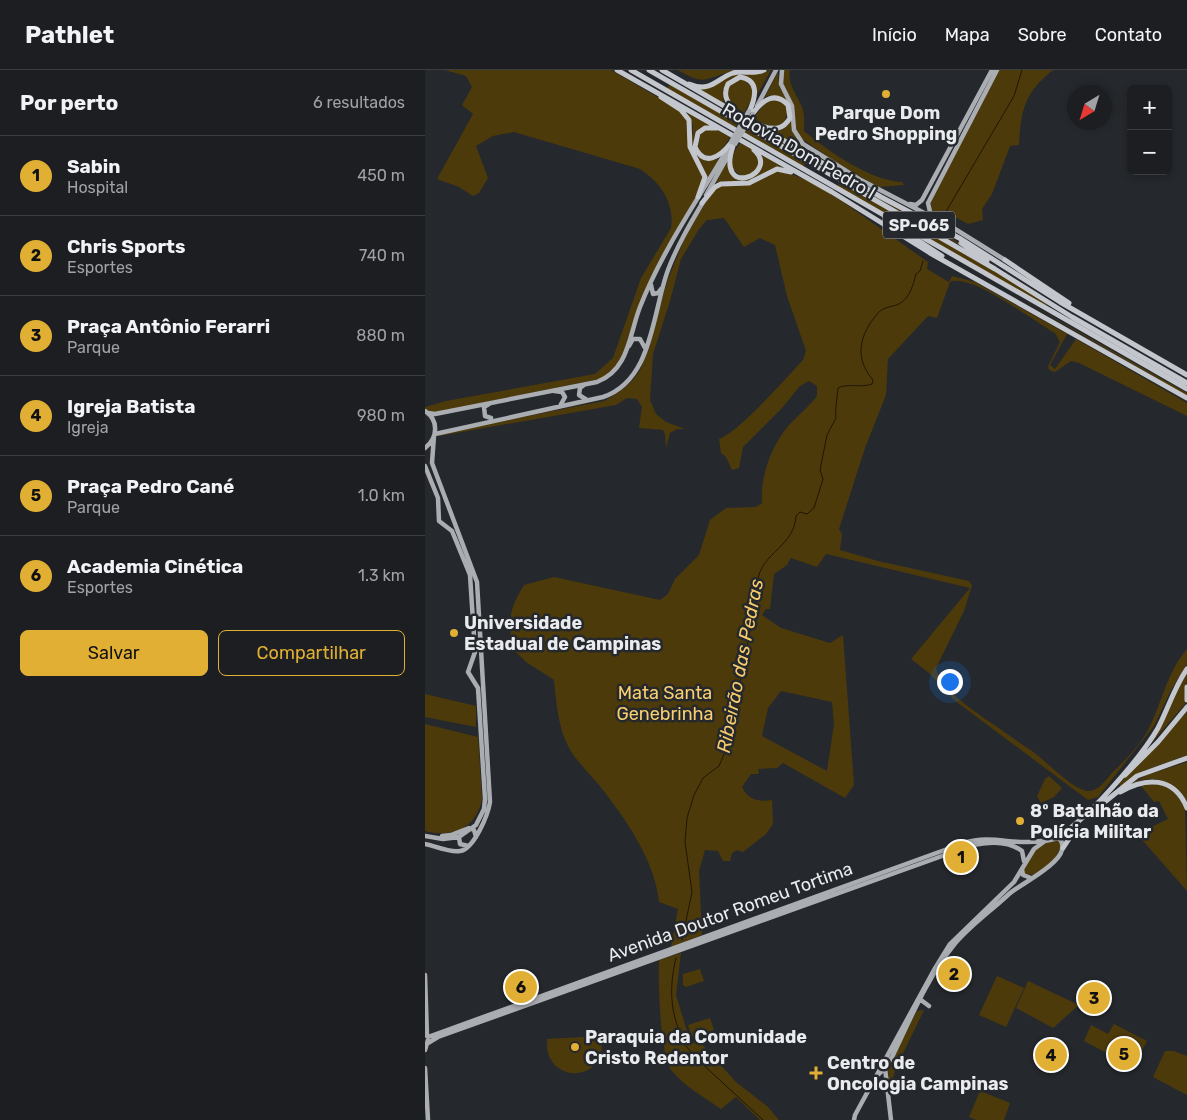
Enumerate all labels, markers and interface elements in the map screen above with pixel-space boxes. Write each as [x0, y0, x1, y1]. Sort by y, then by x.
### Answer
text: Pathlet [25, 21, 114, 49]
text: Início [872, 24, 917, 46]
text: Mapa [945, 24, 990, 46]
text: Sobre [1018, 24, 1067, 46]
text: Contato [1095, 24, 1162, 46]
north arrow [1067, 85, 1112, 130]
map controls [1127, 85, 1172, 175]
button: + [1127, 85, 1172, 130]
marker: Parque Dom Pedro Shopping [880, 88, 892, 100]
text: Por perto [20, 90, 118, 115]
text: 6 resultados [313, 93, 405, 112]
street label: Rodovia Dom Pedro I [719, 98, 879, 204]
place label: Parque Dom Pedro Shopping [815, 102, 957, 145]
button: − [1127, 130, 1172, 175]
text: Sabin [67, 155, 120, 178]
text: 1 [32, 166, 40, 185]
text: 450 m [357, 166, 405, 185]
text: Hospital [67, 178, 128, 197]
road number: SP-065 [883, 212, 955, 238]
text: Chris Sports [67, 235, 186, 258]
text: 2 [31, 246, 41, 265]
text: 740 m [359, 246, 405, 265]
text: Esportes [67, 258, 133, 277]
text: Praça Antônio Ferarri [67, 315, 270, 338]
text: 3 [31, 326, 41, 345]
text: 880 m [356, 326, 405, 345]
text: Parque [67, 338, 120, 357]
text: Igreja Batista [67, 395, 195, 418]
text: 4 [31, 406, 41, 425]
text: 980 m [357, 406, 405, 425]
text: Igreja [67, 418, 109, 437]
text: Praça Pedro Cané [67, 475, 234, 498]
text: 5 [31, 486, 41, 505]
text: 1.0 km [358, 486, 405, 505]
text: Parque [67, 498, 120, 517]
text: Academia Cinética [67, 555, 243, 578]
text: 6 [31, 566, 41, 585]
text: 1.3 km [358, 566, 405, 585]
water label: Ribeirão das Pedras [712, 577, 768, 755]
text: Esportes [67, 578, 133, 597]
place label: Universidade Estadual de Campinas [464, 612, 661, 655]
marker: Universidade Estadual de Campinas [448, 627, 460, 639]
button: Salvar [20, 630, 208, 676]
button: Compartilhar [218, 630, 405, 676]
your location [937, 669, 963, 695]
park label: Mata Santa Genebrinha [616, 682, 714, 725]
place label: 8º Batalhão da Polícia Militar [1030, 800, 1159, 843]
marker: 8º Batalhão da Polícia Militar [1014, 815, 1026, 827]
pin: 1 [945, 838, 977, 876]
street label: Avenida Doutor Romeu Tortima [604, 857, 856, 967]
pin: 2 [938, 955, 970, 993]
pin: 6 [505, 968, 537, 1006]
pin: 3 [1078, 979, 1110, 1017]
place label: Paraquia da Comunidade Cristo Redentor [585, 1026, 807, 1069]
pin: 5 [1108, 1035, 1140, 1073]
pin: 4 [1035, 1036, 1067, 1074]
marker: Paraquia da Comunidade Cristo Redentor [569, 1041, 581, 1053]
place label: Centro de Oncologia Campinas [827, 1052, 1009, 1095]
marker: Centro de Oncologia Campinas [809, 1066, 823, 1080]

